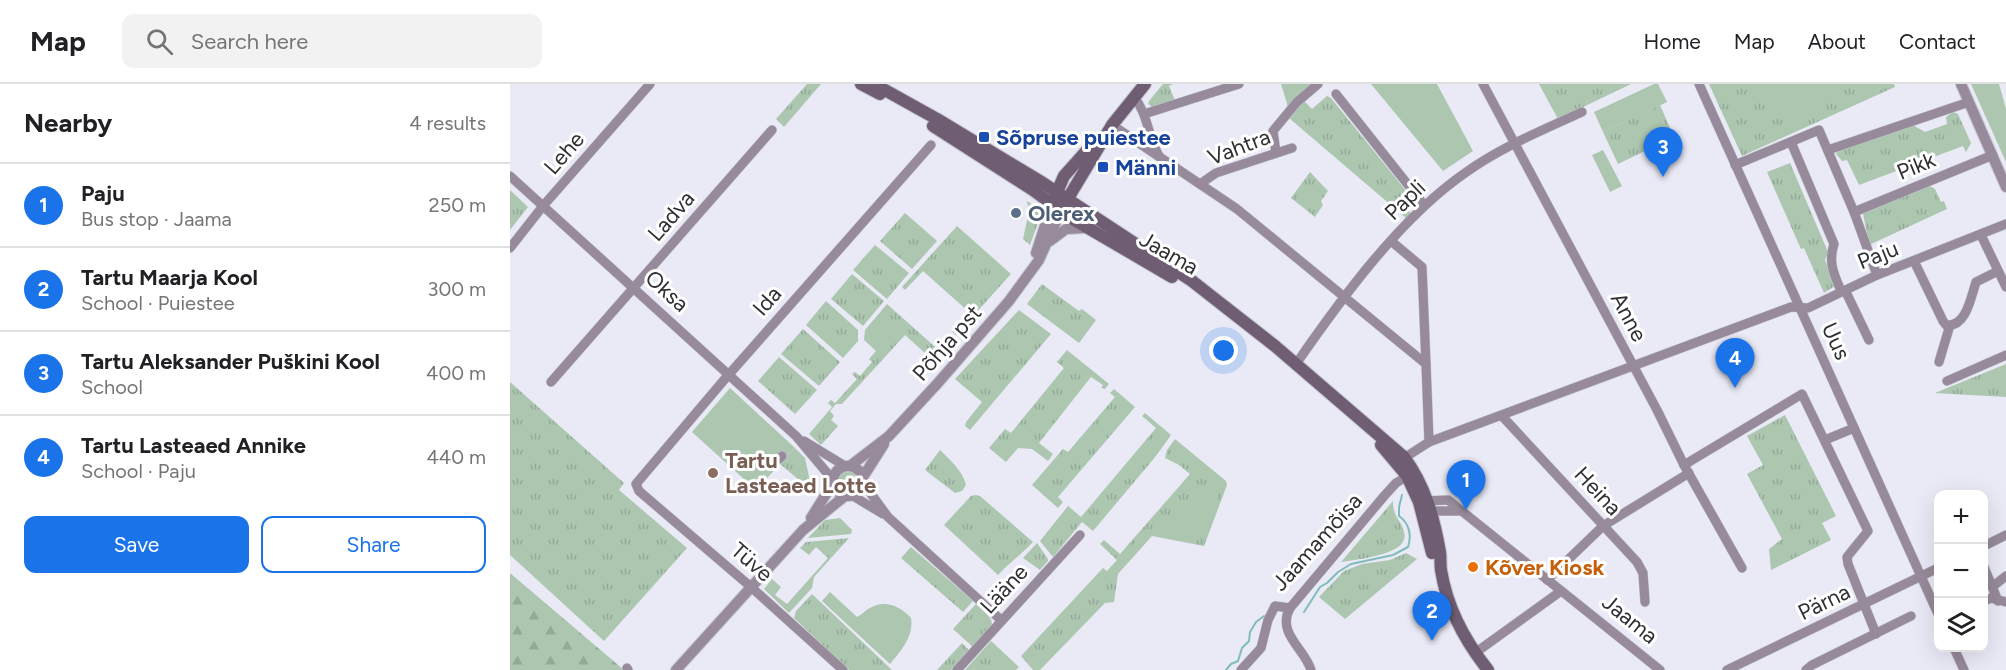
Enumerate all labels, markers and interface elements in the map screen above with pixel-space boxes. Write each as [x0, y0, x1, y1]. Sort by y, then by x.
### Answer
search box [122, 14, 542, 68]
text: Map [30, 24, 86, 58]
icon: search [143, 25, 176, 58]
text: Search here [191, 28, 308, 55]
text: Home [1644, 29, 1701, 54]
text: Map [1734, 29, 1775, 54]
text: About [1808, 29, 1866, 54]
text: Contact [1899, 29, 1976, 54]
text: Nearby [24, 107, 112, 139]
text: 4 results [409, 111, 486, 135]
street label: Vahtra [1204, 123, 1274, 171]
place label: Sõpruse puiestee [996, 124, 1171, 151]
street label: Lehe [538, 126, 590, 180]
pin: 3 [1644, 128, 1682, 177]
marker: Sõpruse puiestee [977, 130, 991, 144]
street label: Pikk [1893, 146, 1940, 186]
place label: Männi [1115, 154, 1176, 181]
marker: Männi [1096, 160, 1110, 174]
street label: Papli [1379, 174, 1431, 226]
text: Paju [81, 180, 125, 207]
street label: Ladva [642, 185, 700, 247]
text: 1 [39, 193, 48, 217]
text: 250 m [429, 193, 486, 217]
place label: Olerex [1028, 200, 1095, 227]
marker: Olerex [1009, 206, 1023, 220]
text: Bus stop · Jaama [81, 207, 232, 231]
street label: Jaama [1135, 225, 1203, 281]
street label: Paju [1854, 235, 1902, 275]
text: Tartu Maarja Kool [81, 264, 258, 291]
street label: Oksa [640, 265, 694, 317]
text: 2 [38, 277, 49, 301]
text: 300 m [428, 277, 486, 301]
street label: Ida [747, 281, 787, 321]
street label: Anne [1605, 288, 1653, 346]
text: School · Puiestee [81, 291, 235, 315]
street label: Põhja pst [907, 300, 987, 386]
street label: Uus [1816, 318, 1856, 364]
your location [1209, 336, 1238, 365]
pin: 4 [1716, 338, 1754, 388]
text: Tartu Aleksander Puškini Kool [81, 348, 380, 375]
text: 3 [38, 361, 49, 385]
text: 400 m [426, 361, 486, 385]
text: School [81, 375, 143, 399]
text: Tartu Lasteaed Annike [81, 432, 306, 459]
text: 4 [37, 445, 50, 469]
text: 440 m [426, 445, 486, 469]
place label: Tartu Lasteaed Lotte [725, 447, 876, 499]
text: School · Paju [81, 459, 196, 483]
pin: 1 [1446, 460, 1486, 510]
street label: Heina [1569, 461, 1627, 521]
marker: Tartu Lasteaed Lotte [706, 466, 720, 480]
street label: Jaamamõisa [1266, 488, 1368, 596]
map controls [1934, 490, 1988, 652]
button: + [1934, 490, 1988, 544]
button: Save [24, 516, 249, 573]
button: Share [261, 516, 486, 573]
street label: Tüve [726, 537, 778, 587]
button: − [1934, 544, 1988, 598]
place label: Kõver Kiosk [1485, 554, 1604, 581]
street label: Lääne [974, 559, 1034, 619]
marker: Kõver Kiosk [1466, 560, 1480, 574]
street label: Pärna [1793, 578, 1855, 626]
street label: Jaama [1597, 588, 1663, 650]
pin: 2 [1412, 592, 1452, 641]
button: layers [1934, 598, 1988, 652]

